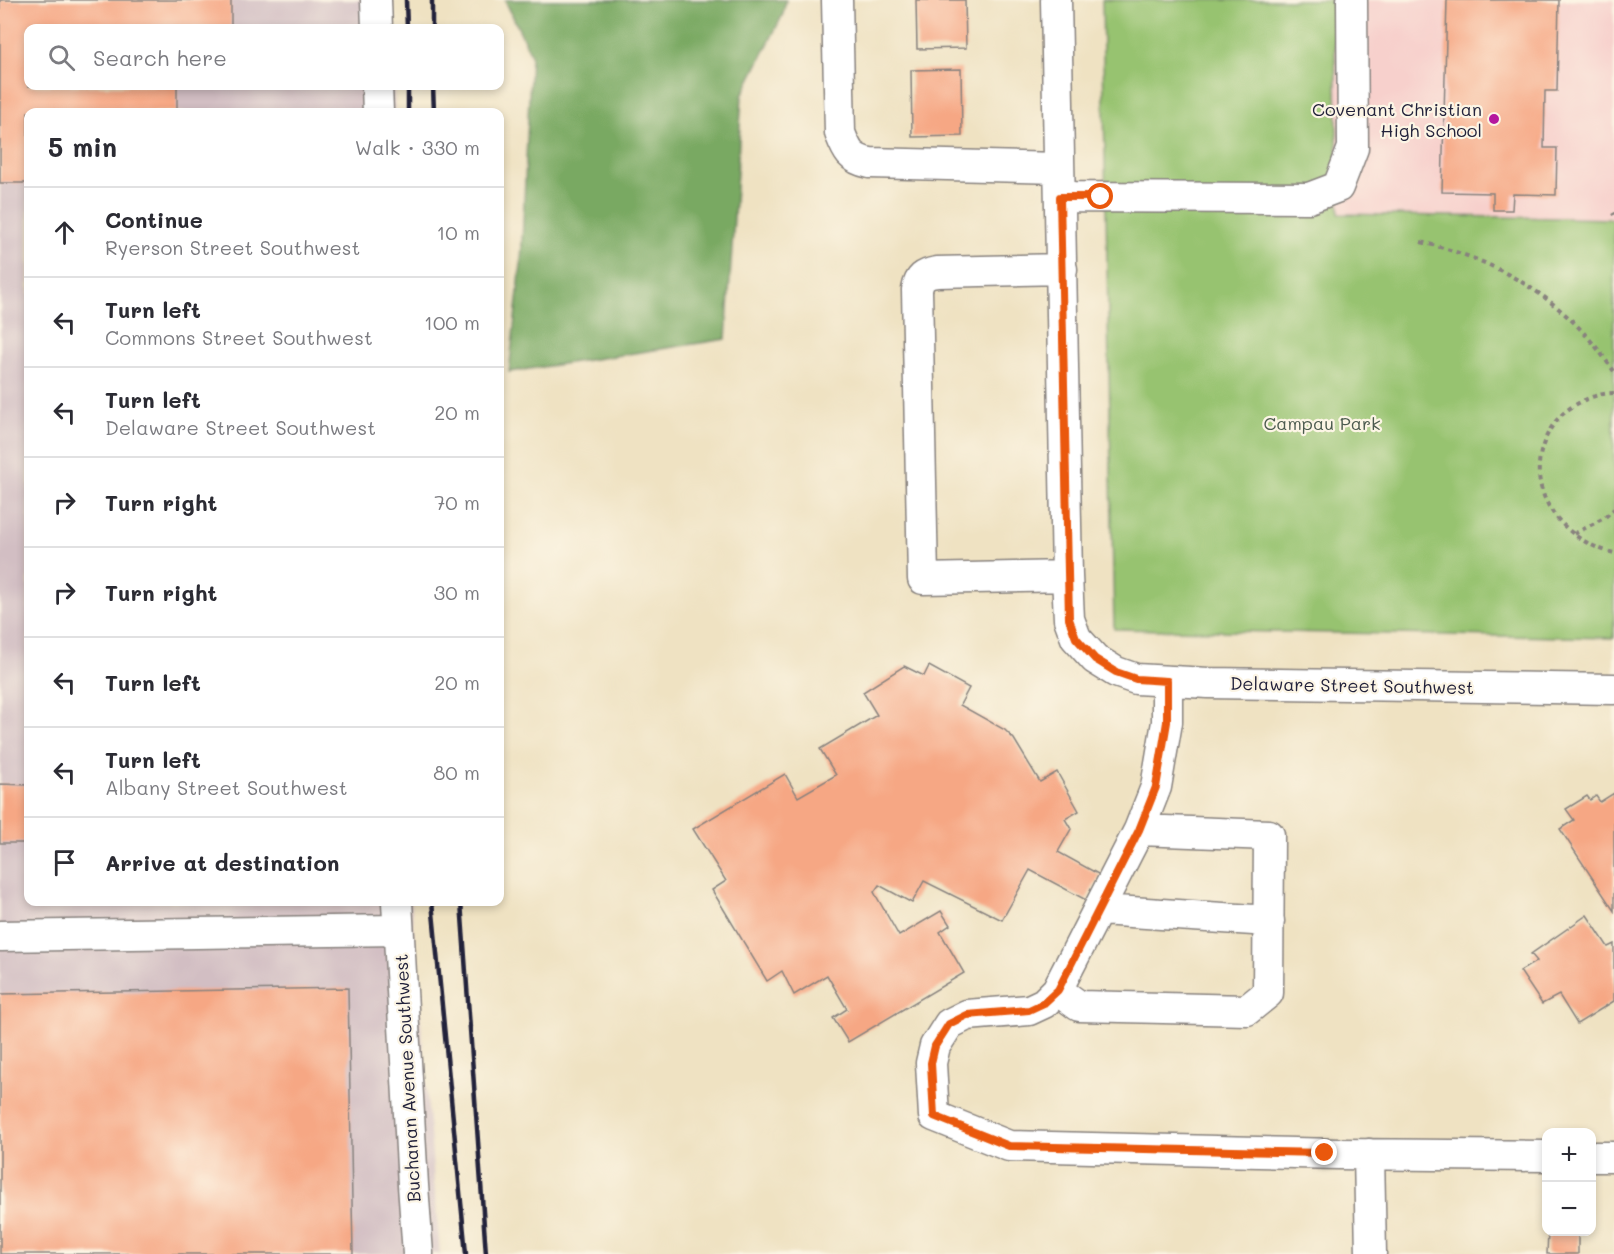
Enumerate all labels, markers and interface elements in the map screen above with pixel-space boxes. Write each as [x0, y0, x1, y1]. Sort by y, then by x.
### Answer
search box [24, 24, 504, 90]
icon: search [45, 41, 78, 74]
text: Search here [93, 43, 227, 72]
place label: Covenant Christian High School [1312, 97, 1482, 142]
marker: Covenant Christian High School [1487, 112, 1501, 126]
text: 5 min [48, 130, 117, 164]
text: Walk · 330 m [355, 134, 480, 160]
route start [1087, 183, 1113, 209]
text: Continue [105, 205, 203, 234]
icon: ahead [48, 216, 81, 249]
text: 10 m [436, 219, 480, 245]
text: Ryerson Street Southwest [105, 234, 360, 260]
text: Turn left [105, 295, 201, 324]
icon: left [48, 306, 81, 339]
text: 100 m [424, 309, 480, 335]
text: Commons Street Southwest [105, 324, 373, 350]
text: Turn left [105, 385, 201, 414]
icon: left [48, 396, 81, 429]
text: 20 m [434, 399, 480, 425]
park label: Campau Park [1263, 411, 1381, 435]
text: Delaware Street Southwest [105, 414, 376, 440]
icon: right [48, 486, 81, 519]
text: Turn right [105, 488, 217, 517]
text: 70 m [434, 489, 480, 515]
icon: right [48, 576, 81, 609]
text: Turn right [105, 578, 217, 607]
text: 30 m [434, 579, 480, 605]
icon: left [48, 666, 81, 699]
text: Turn left [105, 668, 201, 697]
text: 20 m [434, 669, 480, 695]
street label: Delaware Street Southwest [1230, 671, 1474, 699]
text: Turn left [105, 745, 201, 774]
icon: left [48, 756, 81, 789]
text: 80 m [433, 759, 480, 785]
text: Albany Street Southwest [105, 774, 348, 800]
icon: arrive [48, 846, 81, 879]
text: Arrive at destination [105, 848, 340, 877]
street label: Buchanan Avenue Southwest [389, 953, 425, 1203]
map controls [1542, 1128, 1596, 1236]
button: + [1542, 1128, 1596, 1182]
route end [1311, 1139, 1337, 1165]
button: − [1542, 1182, 1596, 1236]

